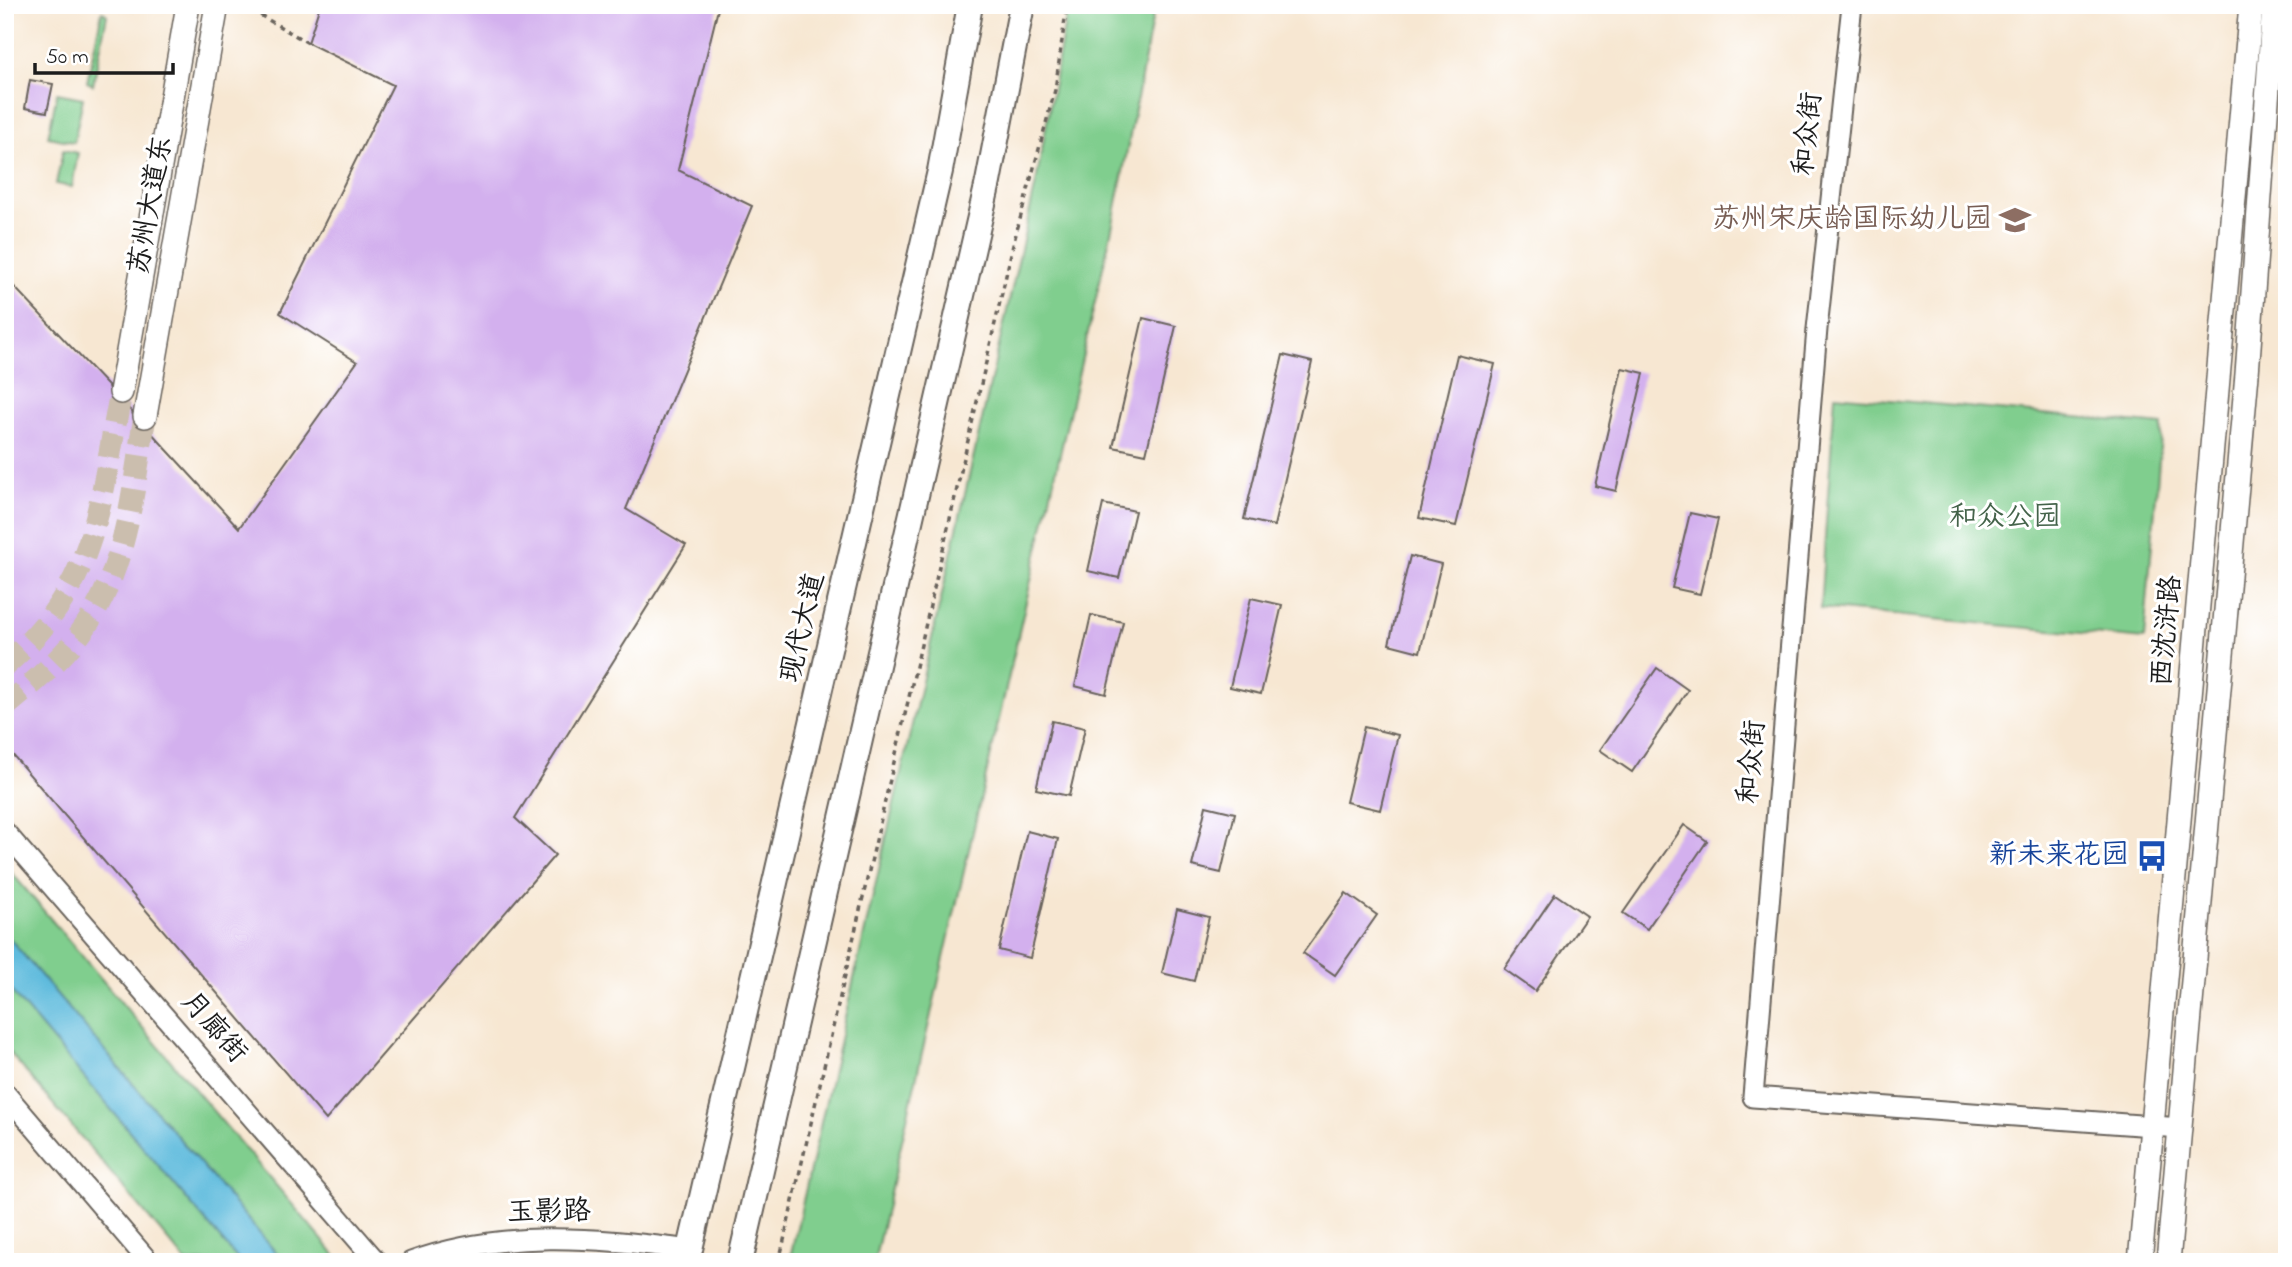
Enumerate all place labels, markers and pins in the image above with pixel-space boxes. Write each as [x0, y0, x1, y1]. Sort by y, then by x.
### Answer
place label: 苏州宋庆龄国际幼儿园 [1712, 200, 1992, 241]
school or university icon: 苏州宋庆龄国际幼儿园 [1998, 203, 2032, 237]
place label: 新未来花园 [1989, 836, 2129, 877]
bus stop icon: 新未来花园 [2135, 839, 2169, 873]

